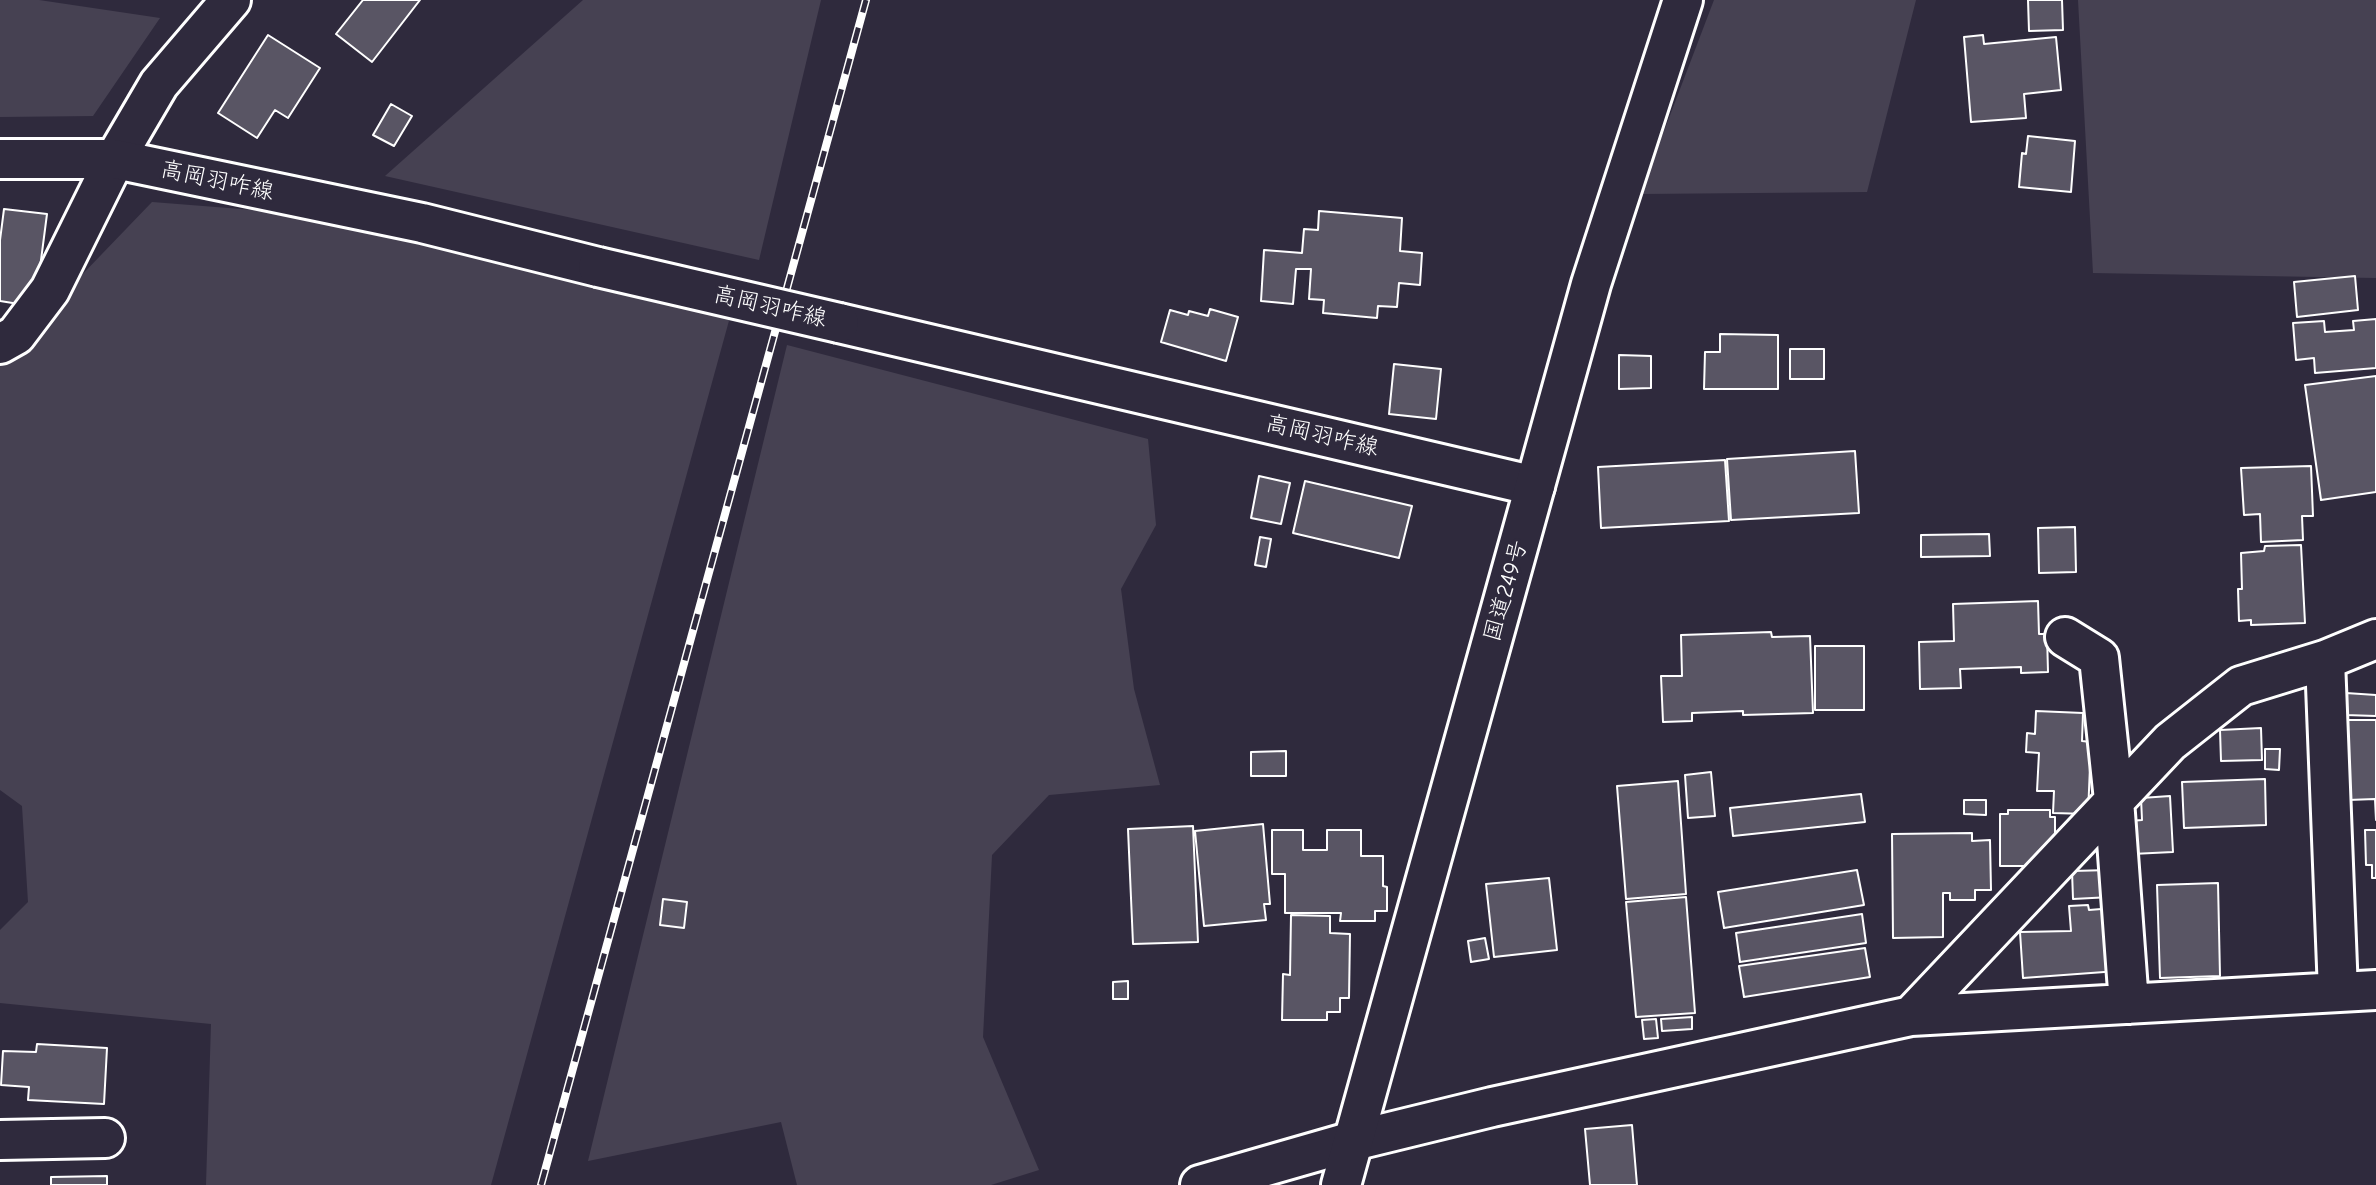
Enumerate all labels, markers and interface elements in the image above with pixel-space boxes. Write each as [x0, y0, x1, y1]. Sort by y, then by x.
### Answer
street label: 高岡羽咋線 [158, 156, 276, 206]
street label: 高岡羽咋線 [711, 281, 829, 333]
street label: 高岡羽咋線 [1263, 410, 1381, 462]
street label: 国道249号 [1478, 537, 1534, 645]

